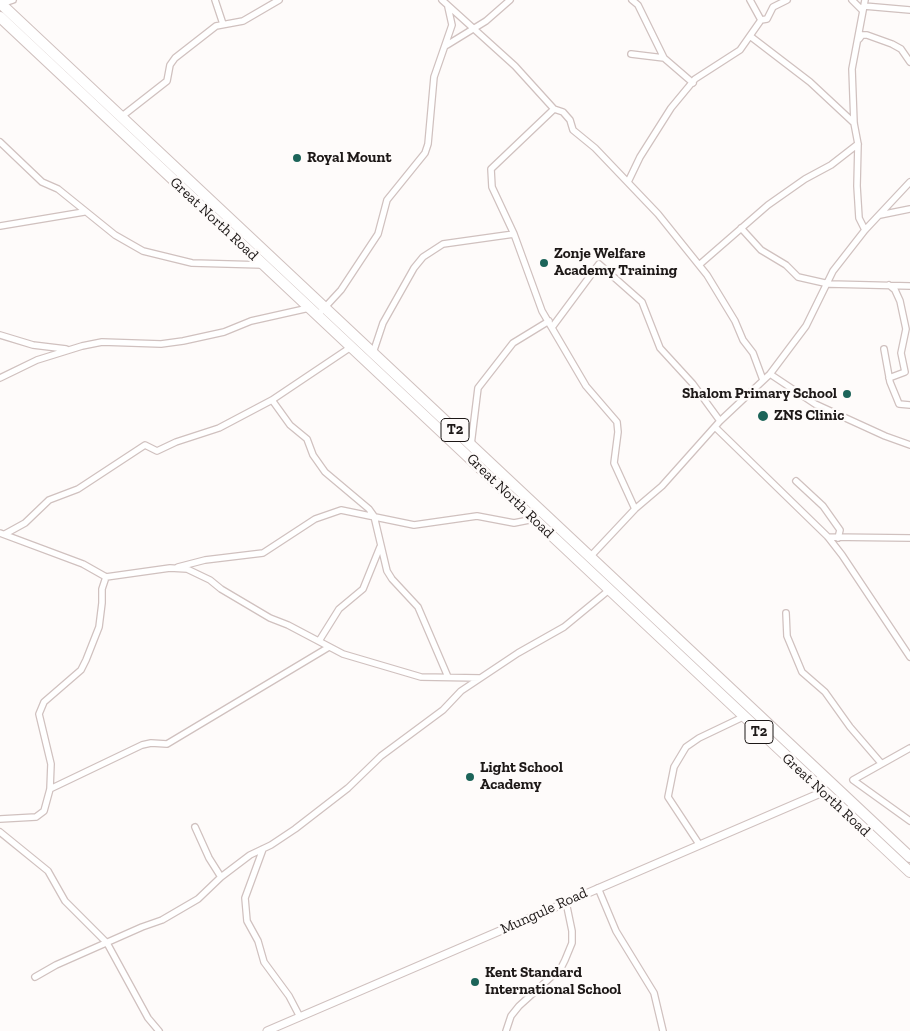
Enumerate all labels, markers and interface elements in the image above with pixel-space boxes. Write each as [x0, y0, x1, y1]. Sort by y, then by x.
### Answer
place label: Royal Mount [307, 149, 391, 167]
marker: Royal Mount [291, 152, 303, 164]
street label: Great North Road [166, 173, 262, 265]
place label: Zonje Welfare Academy Training [554, 245, 677, 280]
marker: Zonje Welfare Academy Training [538, 257, 550, 269]
place label: Shalom Primary School [682, 385, 837, 403]
marker: Shalom Primary School [841, 388, 853, 400]
place label: ZNS Clinic [774, 407, 844, 425]
marker: ZNS Clinic [756, 409, 770, 423]
road number: T2 [441, 418, 469, 442]
street label: Great North Road [463, 450, 557, 542]
road number: T2 [745, 720, 773, 744]
street label: Great North Road [778, 749, 874, 841]
place label: Light School Academy [480, 759, 563, 794]
marker: Light School Academy [464, 771, 476, 783]
street label: Mungule Road [498, 884, 590, 938]
place label: Kent Standard International School [485, 964, 621, 999]
marker: Kent Standard International School [469, 976, 481, 988]

